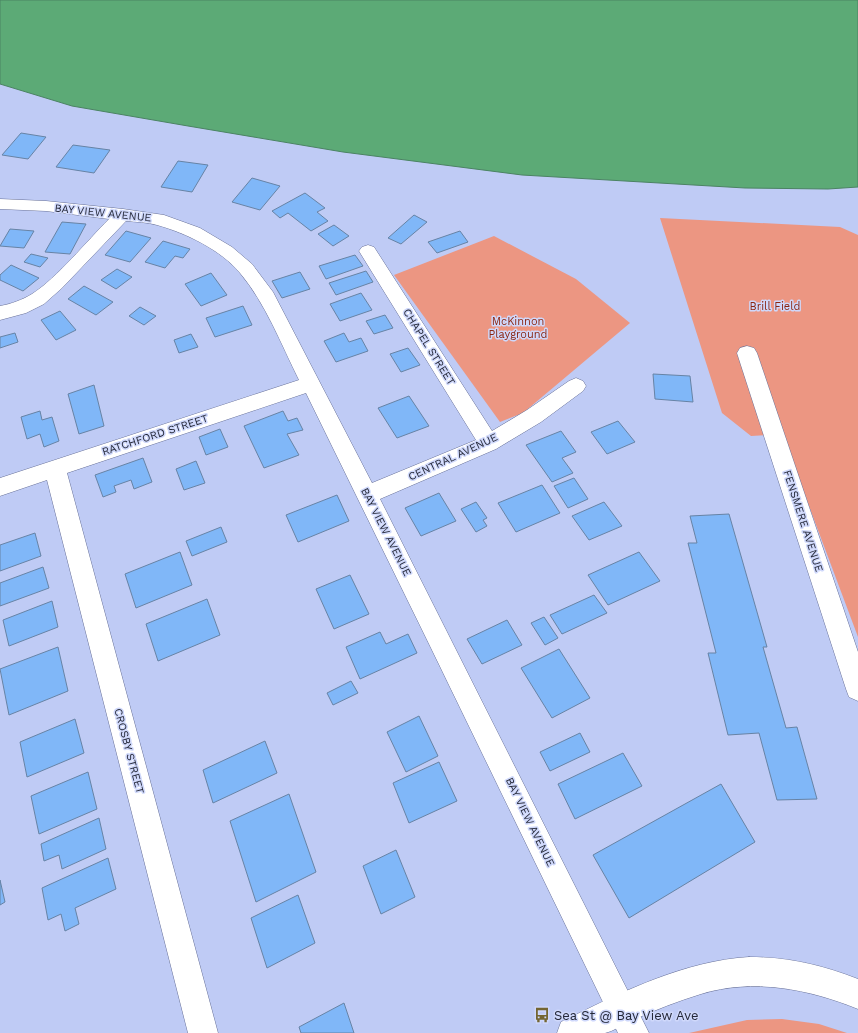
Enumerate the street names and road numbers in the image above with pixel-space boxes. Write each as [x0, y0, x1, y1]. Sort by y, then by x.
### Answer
street label: BAY VIEW AVENUE [54, 201, 152, 225]
street label: CHAPEL STREET [400, 306, 458, 388]
street label: RATCHFORD STREET [100, 412, 210, 458]
street label: CENTRAL AVENUE [406, 431, 500, 483]
street label: FENSMERE AVENUE [780, 468, 826, 574]
street label: BAY VIEW AVENUE [358, 486, 414, 578]
street label: CROSBY STREET [111, 707, 147, 796]
street label: BAY VIEW AVENUE [503, 775, 557, 869]

